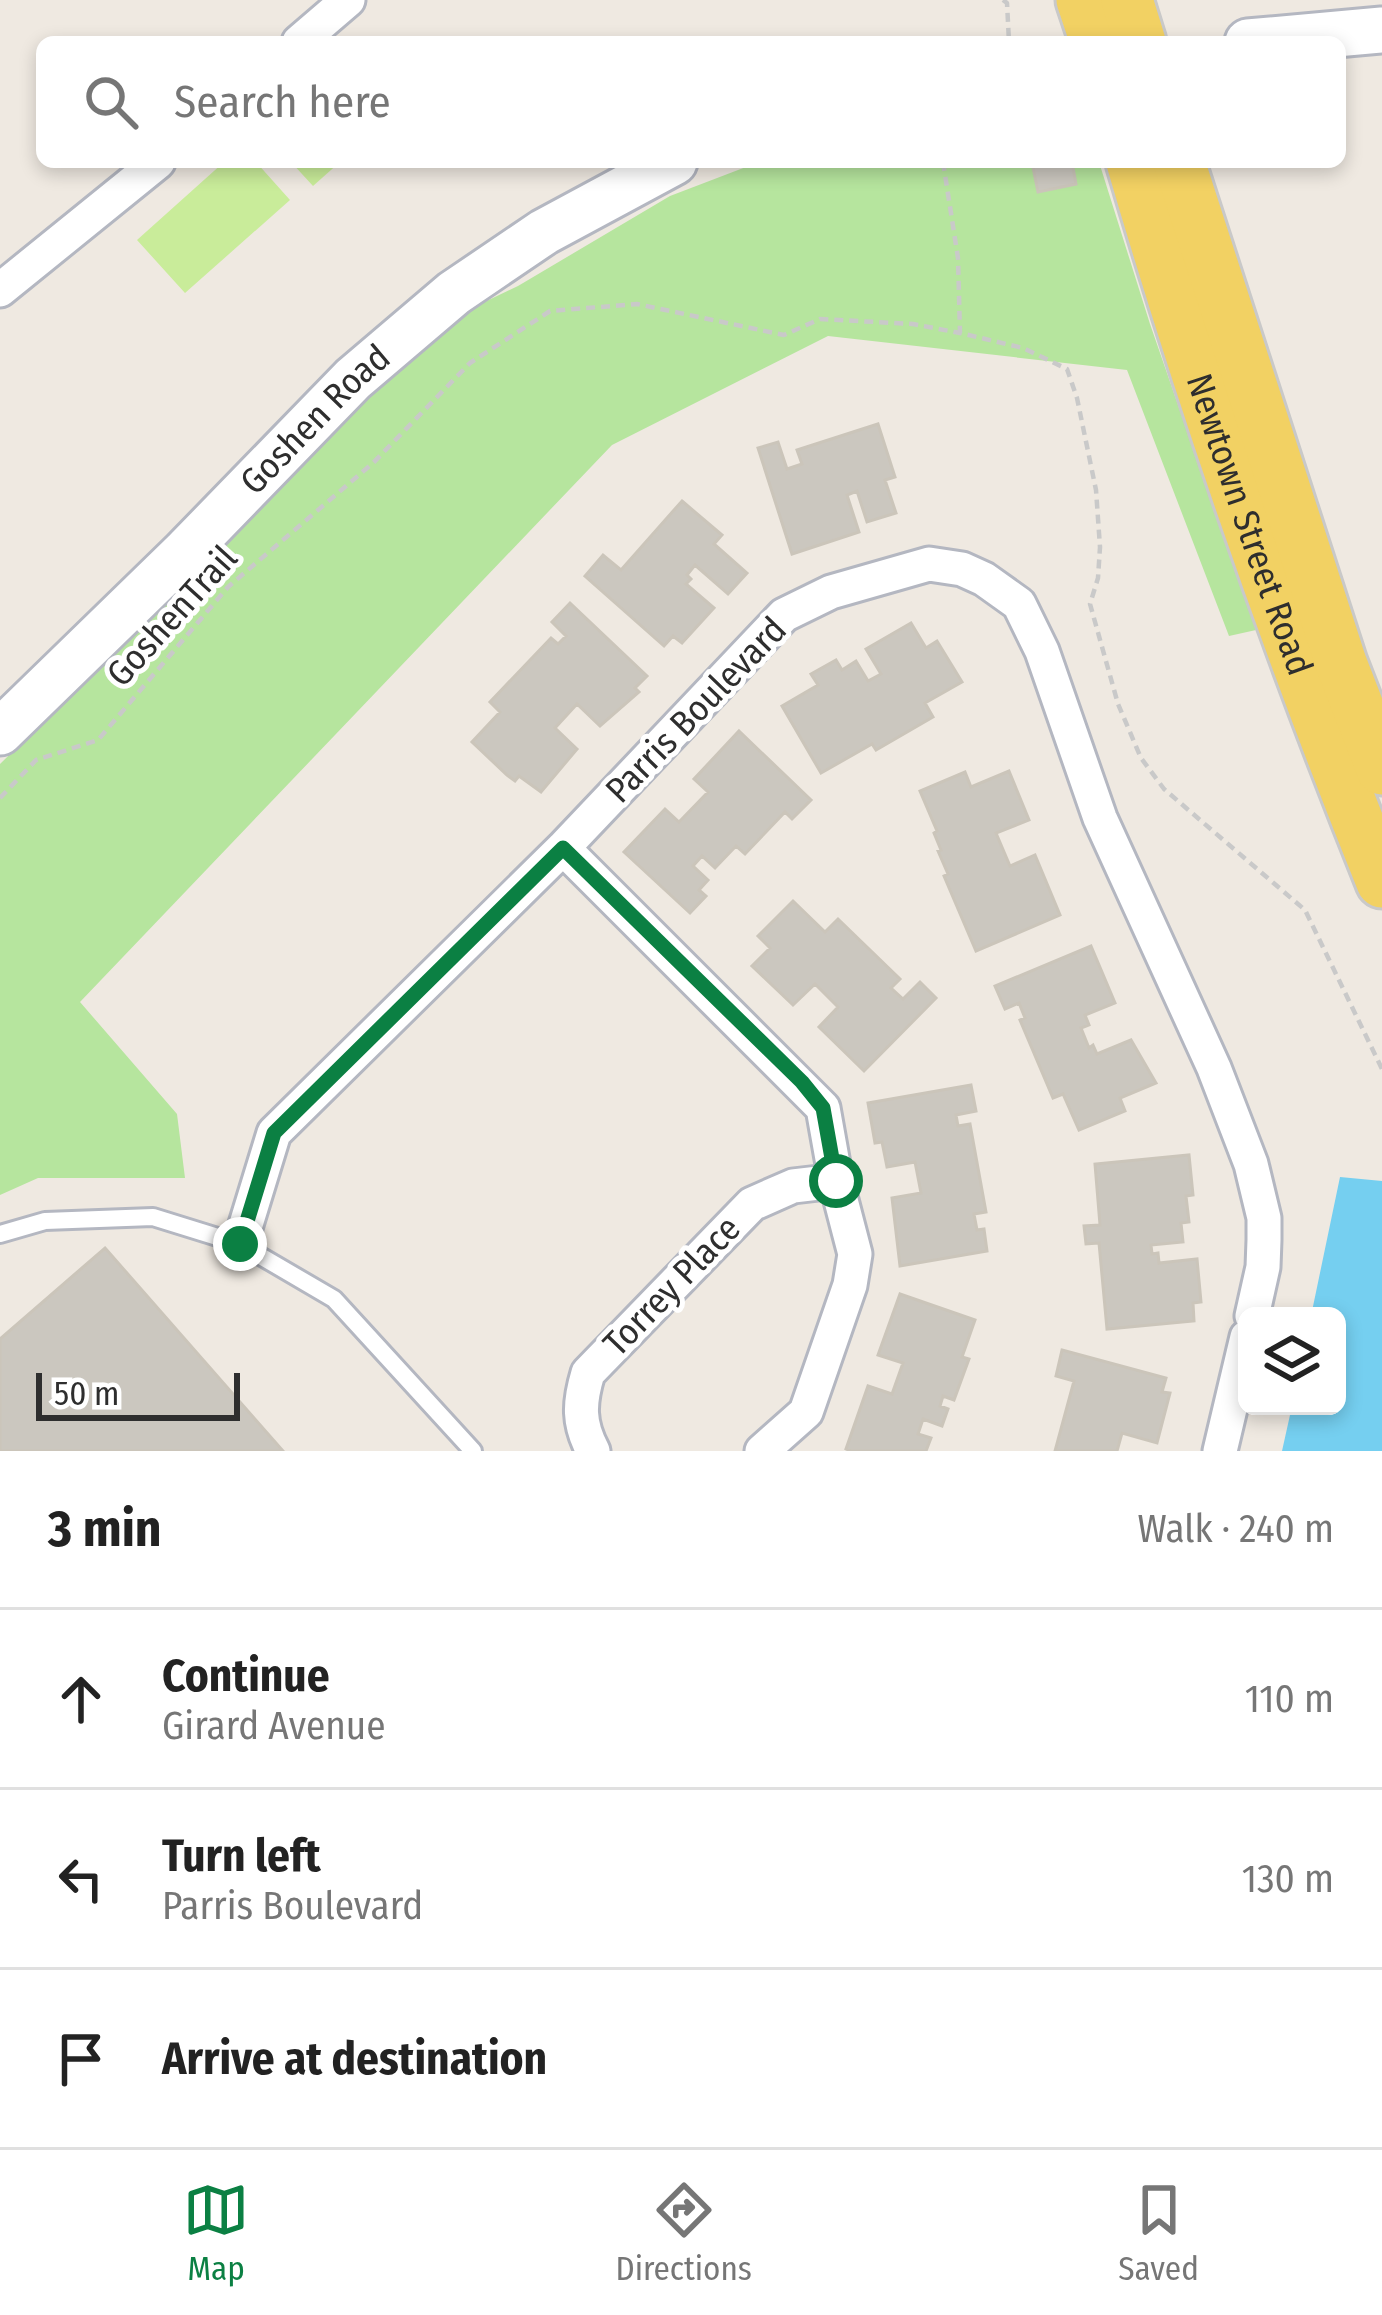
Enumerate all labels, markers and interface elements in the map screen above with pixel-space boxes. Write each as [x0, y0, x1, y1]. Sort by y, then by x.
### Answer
search box [36, 36, 1346, 168]
icon: search [78, 69, 144, 135]
text: Search here [174, 75, 391, 129]
street label: Goshen Road [231, 335, 399, 503]
street label: Newtown Street Road [1177, 368, 1322, 681]
street label: GoshenTrail [97, 537, 247, 695]
street label: Parris Boulevard [596, 608, 796, 812]
route start [809, 1154, 863, 1208]
street label: Torrey Place [594, 1207, 750, 1365]
route end [213, 1217, 267, 1271]
map controls [1238, 1307, 1346, 1415]
button: layers [1238, 1307, 1346, 1415]
scale bar [36, 1367, 240, 1420]
text: 50 m [54, 1374, 119, 1414]
text: 3 min [48, 1498, 162, 1560]
text: Walk · 240 m [1137, 1506, 1334, 1552]
text: Continue [162, 1649, 330, 1703]
icon: ahead [48, 1666, 114, 1732]
text: 110 m [1245, 1676, 1334, 1722]
text: Girard Avenue [162, 1703, 385, 1749]
text: Turn left [162, 1829, 321, 1883]
icon: left [48, 1846, 114, 1912]
text: 130 m [1242, 1856, 1334, 1902]
text: Parris Boulevard [162, 1883, 423, 1929]
icon: arrive [48, 2026, 114, 2092]
text: Arrive at destination [162, 2032, 547, 2086]
tab: Map [183, 2177, 249, 2289]
tab: Directions [615, 2177, 752, 2289]
tab: Saved [1118, 2177, 1199, 2289]

